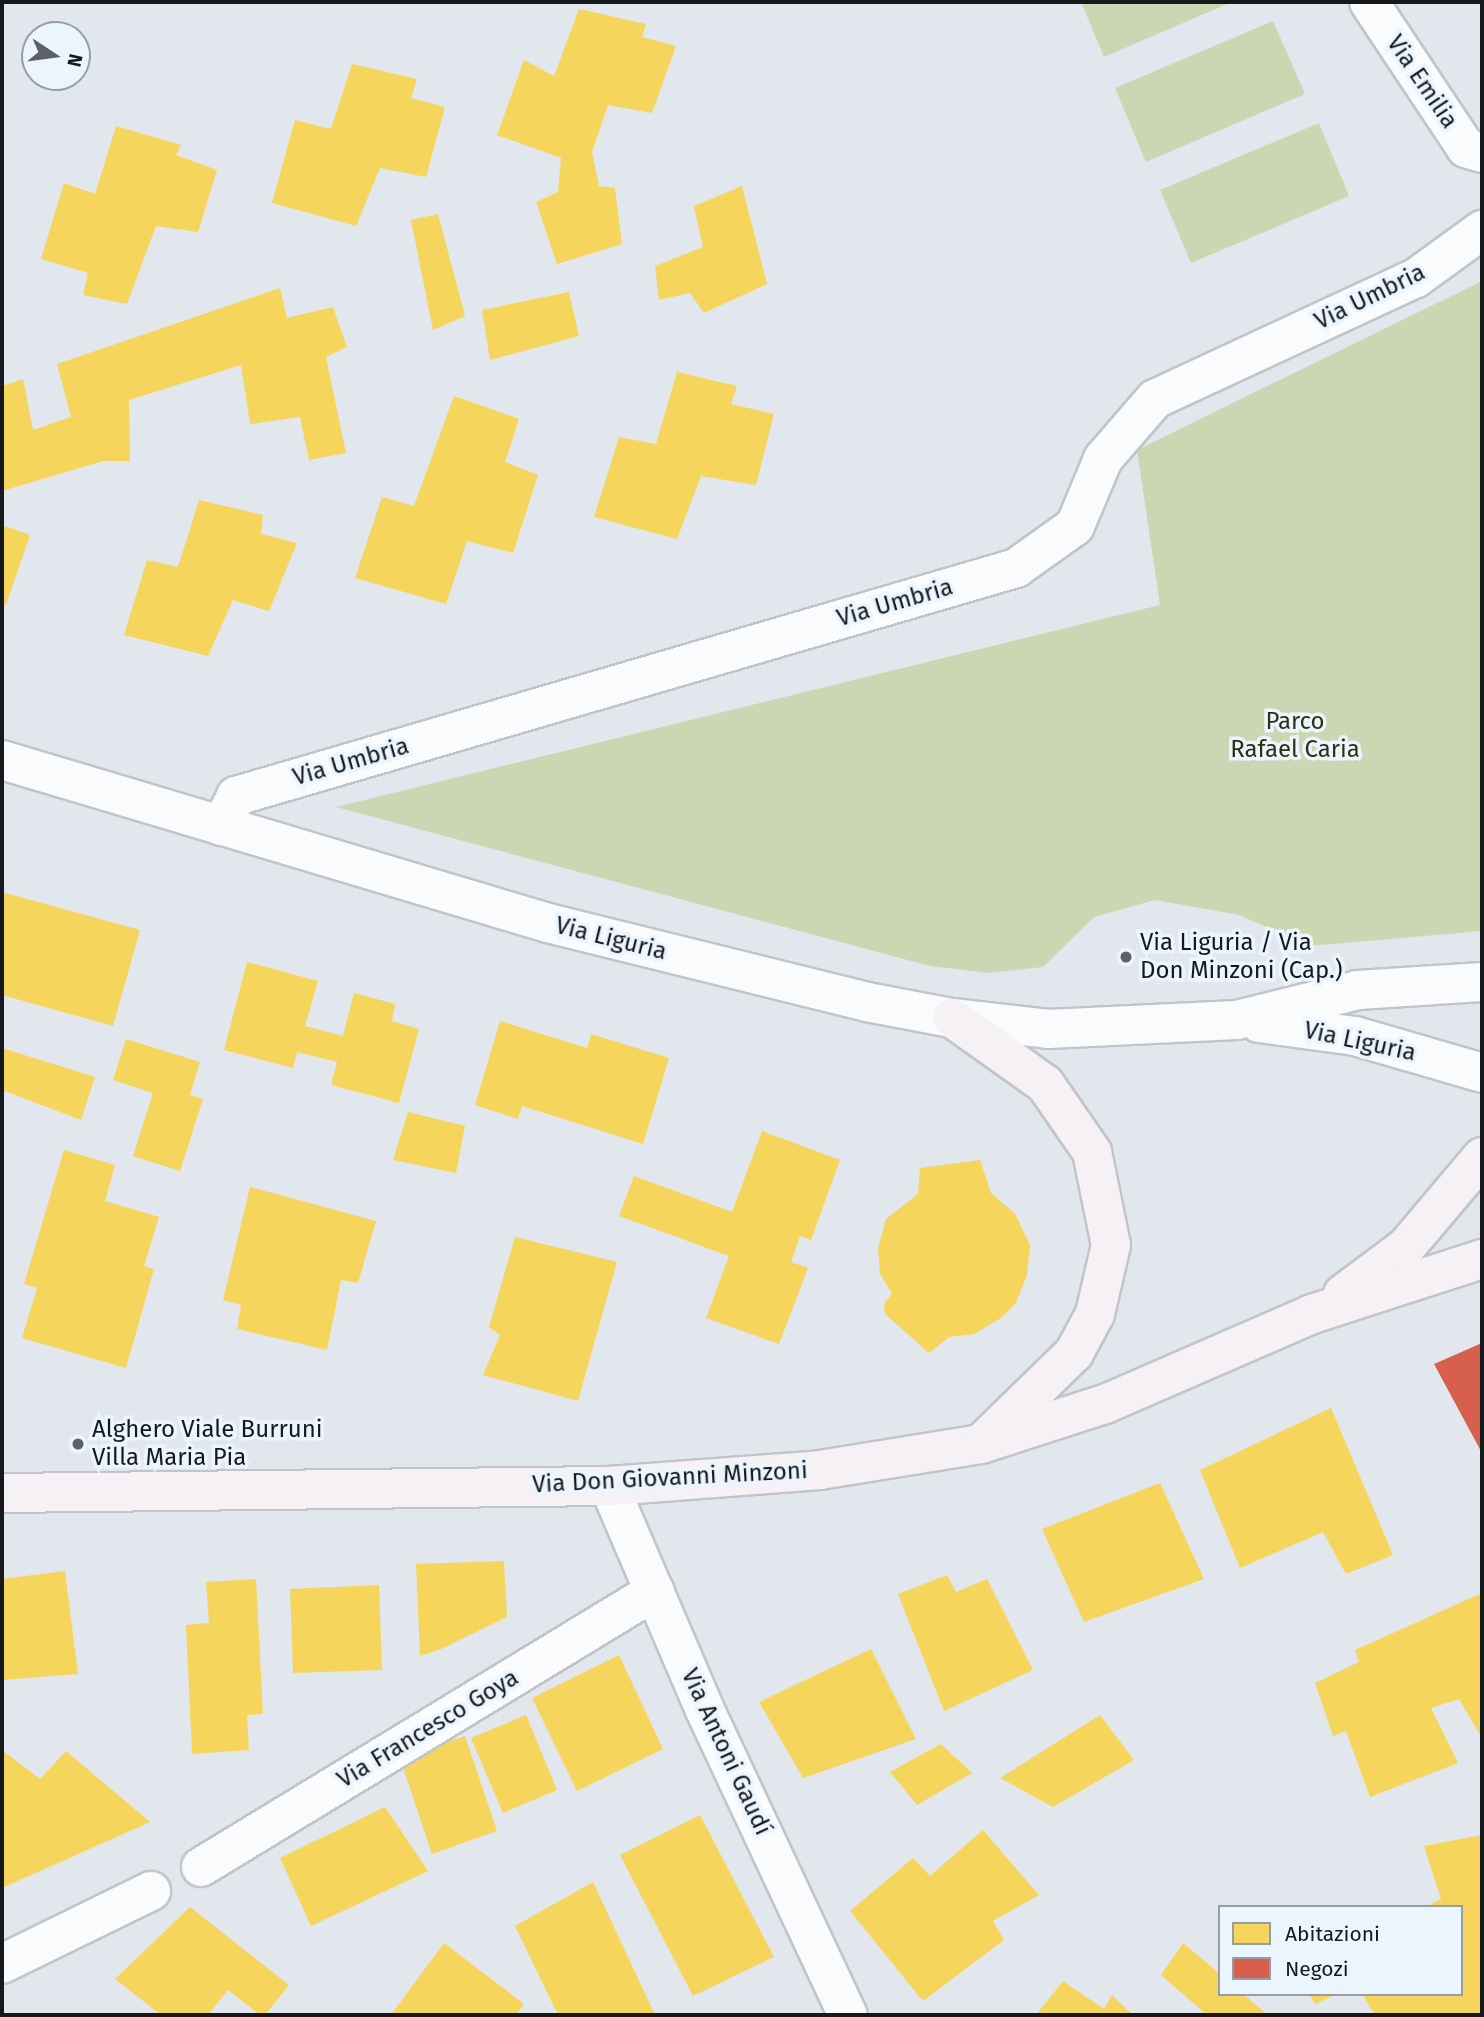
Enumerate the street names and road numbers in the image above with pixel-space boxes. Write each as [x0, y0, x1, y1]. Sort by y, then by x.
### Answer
street label: Via Emilia [1380, 30, 1464, 134]
street label: Via Umbria [1310, 258, 1430, 336]
street label: Via Umbria [834, 573, 956, 633]
street label: Via Umbria [290, 732, 412, 792]
street label: Via Liguria [552, 911, 670, 967]
street label: Via Liguria [1301, 1016, 1419, 1068]
street label: Via Don Giovanni Minzoni [532, 1456, 808, 1500]
street label: Via Francesco Goya [332, 1664, 524, 1794]
street label: Via Antoni Gaudí [675, 1664, 777, 1840]

